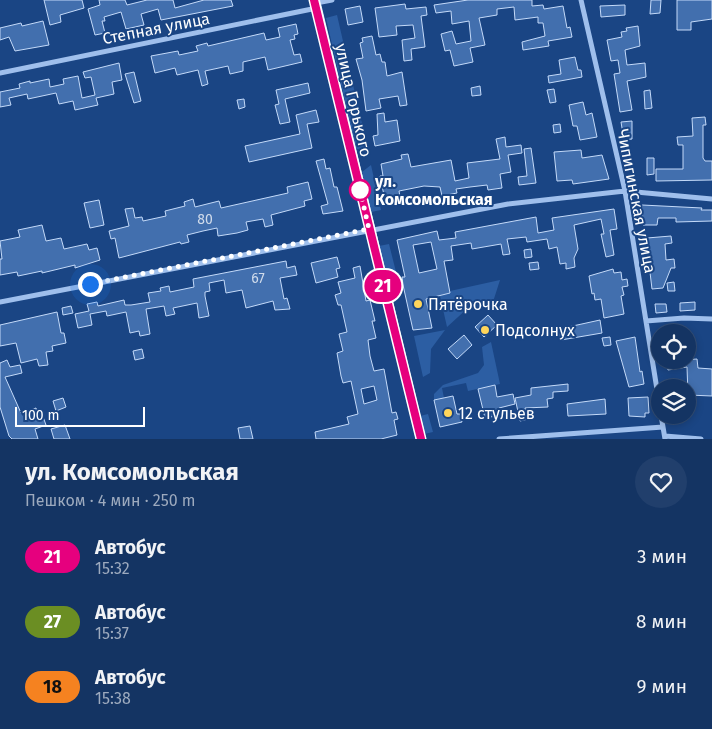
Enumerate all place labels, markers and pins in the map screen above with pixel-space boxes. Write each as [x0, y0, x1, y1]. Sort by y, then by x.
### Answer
place label: ул. Комсомольская [374, 172, 493, 209]
marker: ул. Комсомольская [349, 179, 371, 201]
place label: Пятёрочка [428, 295, 508, 314]
marker: Пятёрочка [412, 298, 424, 310]
place label: Подсолнух [495, 321, 575, 340]
marker: Подсолнух [479, 324, 491, 336]
place label: 12 стульев [458, 404, 535, 423]
marker: 12 стульев [442, 407, 454, 419]

